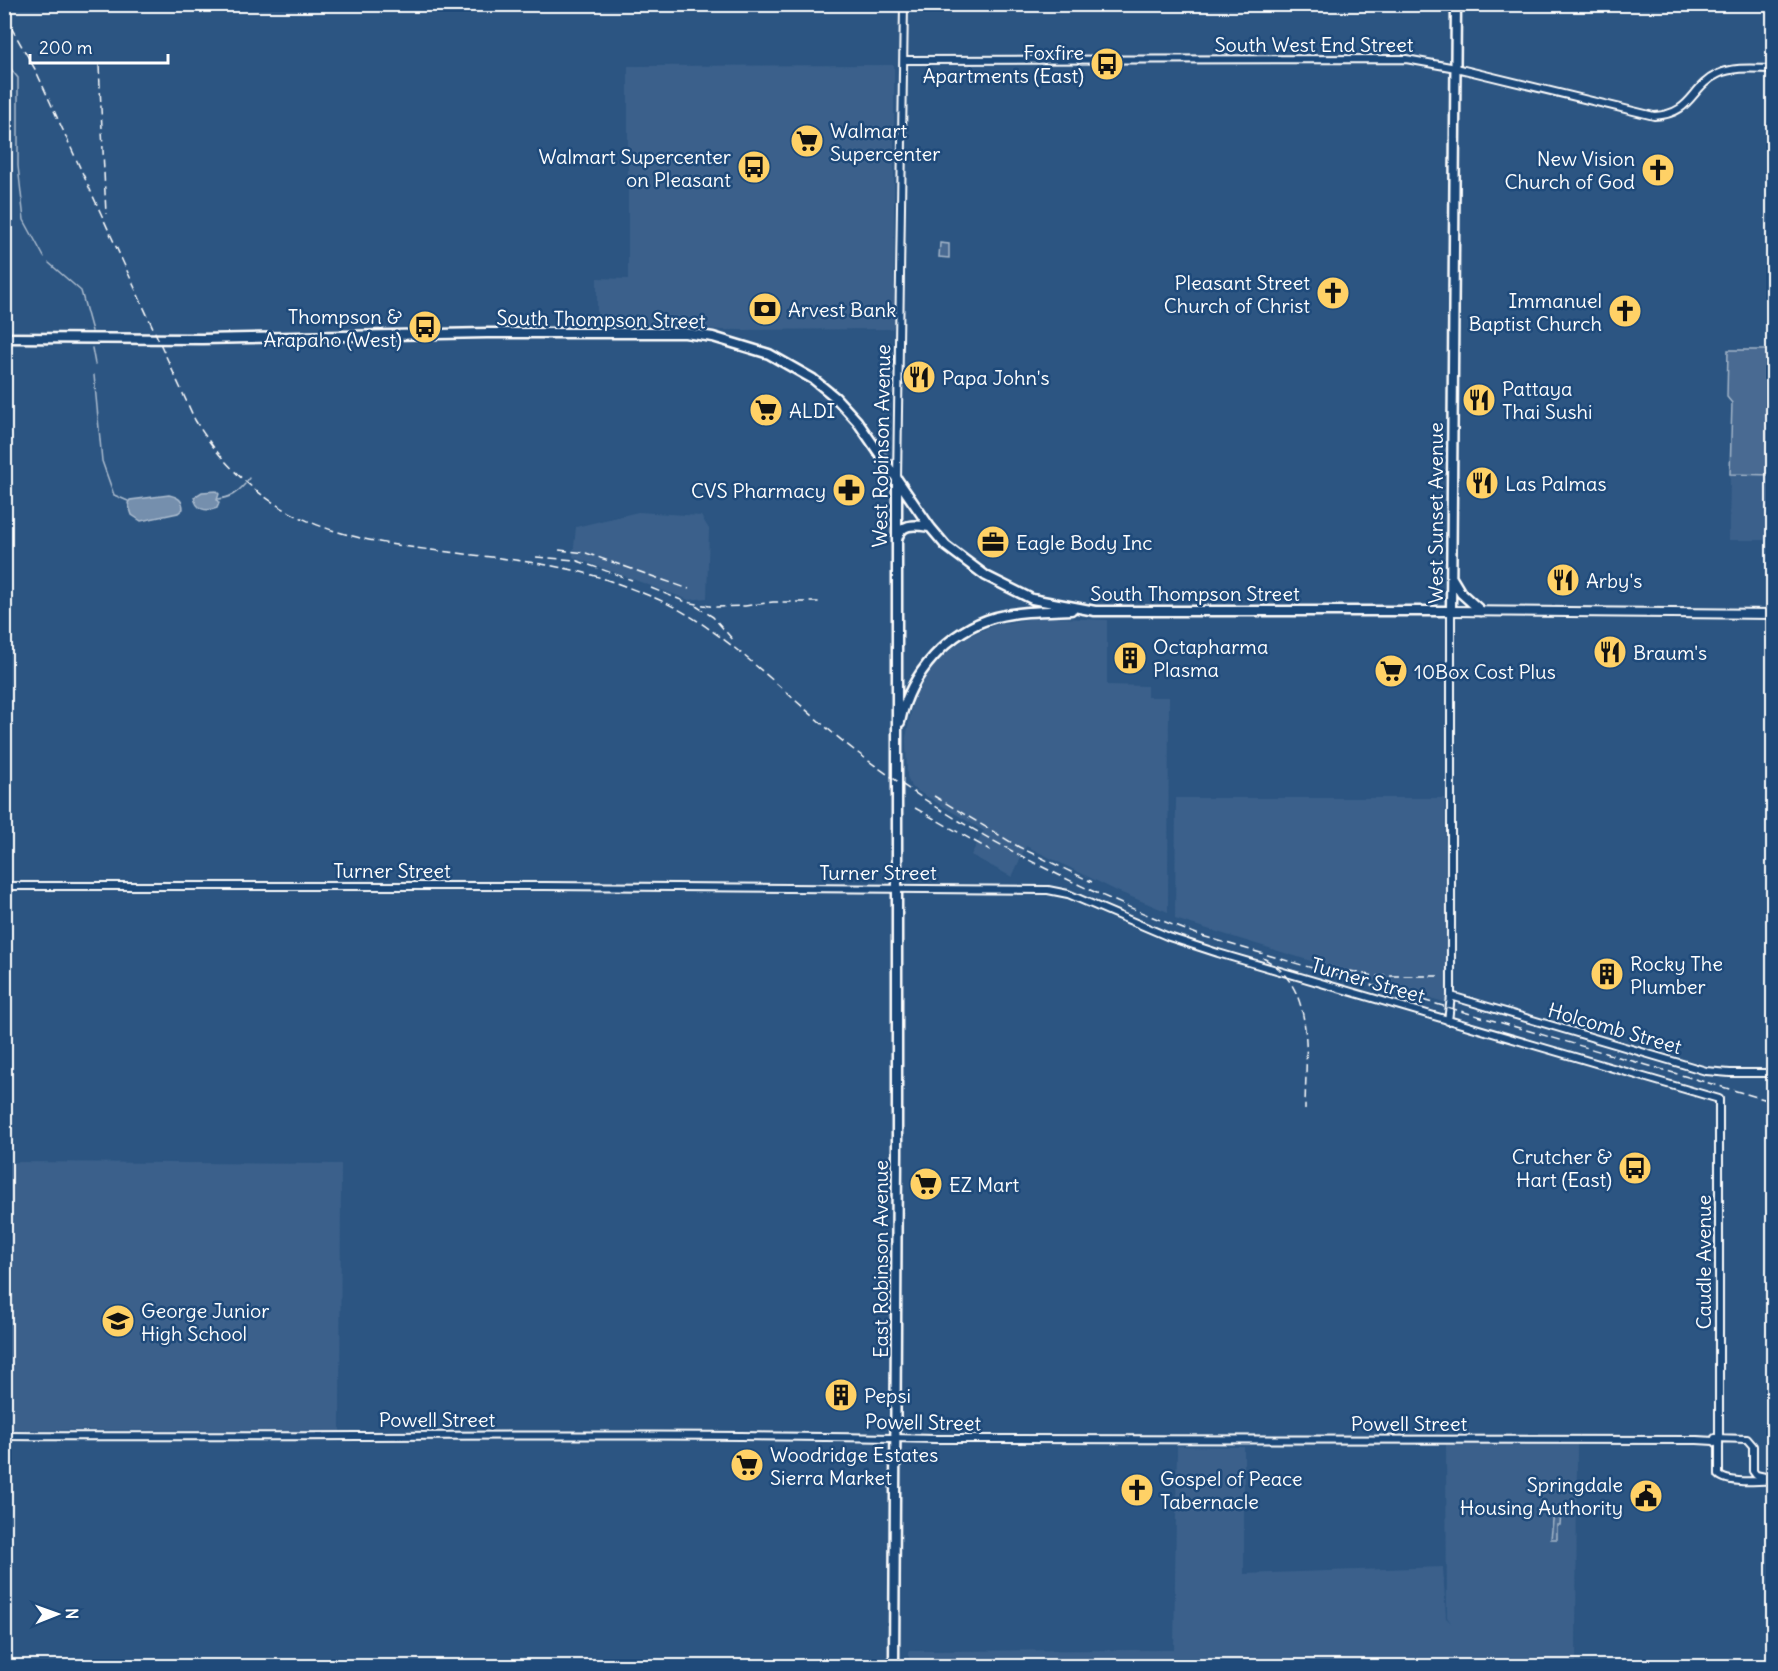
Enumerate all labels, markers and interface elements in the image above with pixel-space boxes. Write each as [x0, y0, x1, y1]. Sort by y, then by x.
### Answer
scale bar [30, 27, 168, 65]
street label: South West End Street [1214, 32, 1414, 57]
text: 200 m [39, 36, 93, 59]
place label: Foxfire Apartments (East) [923, 40, 1084, 88]
bus stop icon: Foxfire Apartments (East) [1089, 46, 1125, 82]
place label: Walmart Supercenter [830, 118, 940, 166]
supermarket icon: Walmart Supercenter [789, 123, 825, 159]
place label: Walmart Supercenter on Pleasant [539, 144, 731, 192]
place label: New Vision Church of God [1504, 146, 1635, 194]
bus stop icon: Walmart Supercenter on Pleasant [736, 149, 772, 185]
church icon: New Vision Church of God [1640, 152, 1676, 188]
place label: Pleasant Street Church of Christ [1164, 270, 1310, 318]
church icon: Pleasant Street Church of Christ [1315, 275, 1351, 311]
place label: Immanuel Baptist Church [1468, 288, 1602, 336]
bank icon: Arvest Bank [747, 291, 783, 327]
church icon: Immanuel Baptist Church [1607, 293, 1643, 329]
place label: Arvest Bank [788, 297, 896, 322]
place label: Thompson & Arapaho (West) [264, 304, 402, 352]
street label: South Thompson Street [496, 305, 706, 333]
bus stop icon: Thompson & Arapaho (West) [407, 309, 443, 345]
street label: West Robinson Avenue [867, 344, 895, 548]
restaurant icon: Papa John's [901, 359, 937, 395]
place label: Papa John's [942, 365, 1050, 390]
place label: Pattaya Thai Sushi [1502, 376, 1593, 424]
restaurant icon: Pattaya Thai Sushi [1461, 382, 1497, 418]
supermarket icon: ALDI [748, 392, 784, 428]
place label: ALDI [789, 398, 835, 423]
street label: West Sunset Avenue [1423, 422, 1448, 604]
restaurant icon: Las Palmas [1464, 465, 1500, 501]
place label: Las Palmas [1505, 471, 1607, 496]
pharmacy icon: CVS Pharmacy [831, 472, 867, 508]
place label: CVS Pharmacy [691, 478, 826, 503]
office icon: Eagle Body Inc [975, 524, 1011, 560]
place label: Eagle Body Inc [1016, 530, 1153, 555]
restaurant icon: Arby's [1545, 562, 1581, 598]
place label: Arby's [1586, 568, 1642, 593]
street label: South Thompson Street [1090, 581, 1300, 606]
place label: Octapharma Plasma [1153, 634, 1268, 682]
restaurant icon: Braum's [1592, 634, 1628, 670]
building icon: Octapharma Plasma [1112, 640, 1148, 676]
place label: Braum's [1633, 640, 1707, 665]
supermarket icon: 10Box Cost Plus [1373, 653, 1409, 689]
place label: 10Box Cost Plus [1414, 659, 1556, 684]
street label: Turner Street [333, 858, 451, 883]
street label: Turner Street [819, 860, 937, 885]
place label: Rocky The Plumber [1630, 951, 1723, 999]
street label: Turner Street [1308, 952, 1428, 1008]
building icon: Rocky The Plumber [1589, 956, 1625, 992]
street label: Holcomb Street [1545, 997, 1685, 1059]
place label: Crutcher & Hart (East) [1512, 1144, 1612, 1192]
bus stop icon: Crutcher & Hart (East) [1617, 1150, 1653, 1186]
street label: East Robinson Avenue [868, 1160, 893, 1358]
supermarket icon: EZ Mart [908, 1166, 944, 1202]
place label: EZ Mart [949, 1172, 1020, 1197]
street label: Caudle Avenue [1691, 1195, 1716, 1329]
place label: George Junior High School [141, 1298, 269, 1346]
school or university icon: George Junior High School [100, 1303, 136, 1339]
building icon: Pepsi [823, 1377, 859, 1413]
place label: Pepsi [864, 1383, 911, 1408]
street label: Powell Street [379, 1407, 495, 1432]
street label: Powell Street [865, 1408, 982, 1436]
street label: Powell Street [1351, 1411, 1467, 1436]
place label: Woodridge Estates Sierra Market [770, 1442, 938, 1490]
supermarket icon: Woodridge Estates Sierra Market [729, 1447, 765, 1483]
place label: Gospel of Peace Tabernacle [1160, 1466, 1303, 1514]
church icon: Gospel of Peace Tabernacle [1119, 1472, 1155, 1508]
place label: Springdale Housing Authority [1460, 1472, 1623, 1520]
public building icon: Springdale Housing Authority [1628, 1478, 1664, 1514]
north arrow [27, 1584, 87, 1644]
text: N [62, 1608, 82, 1619]

